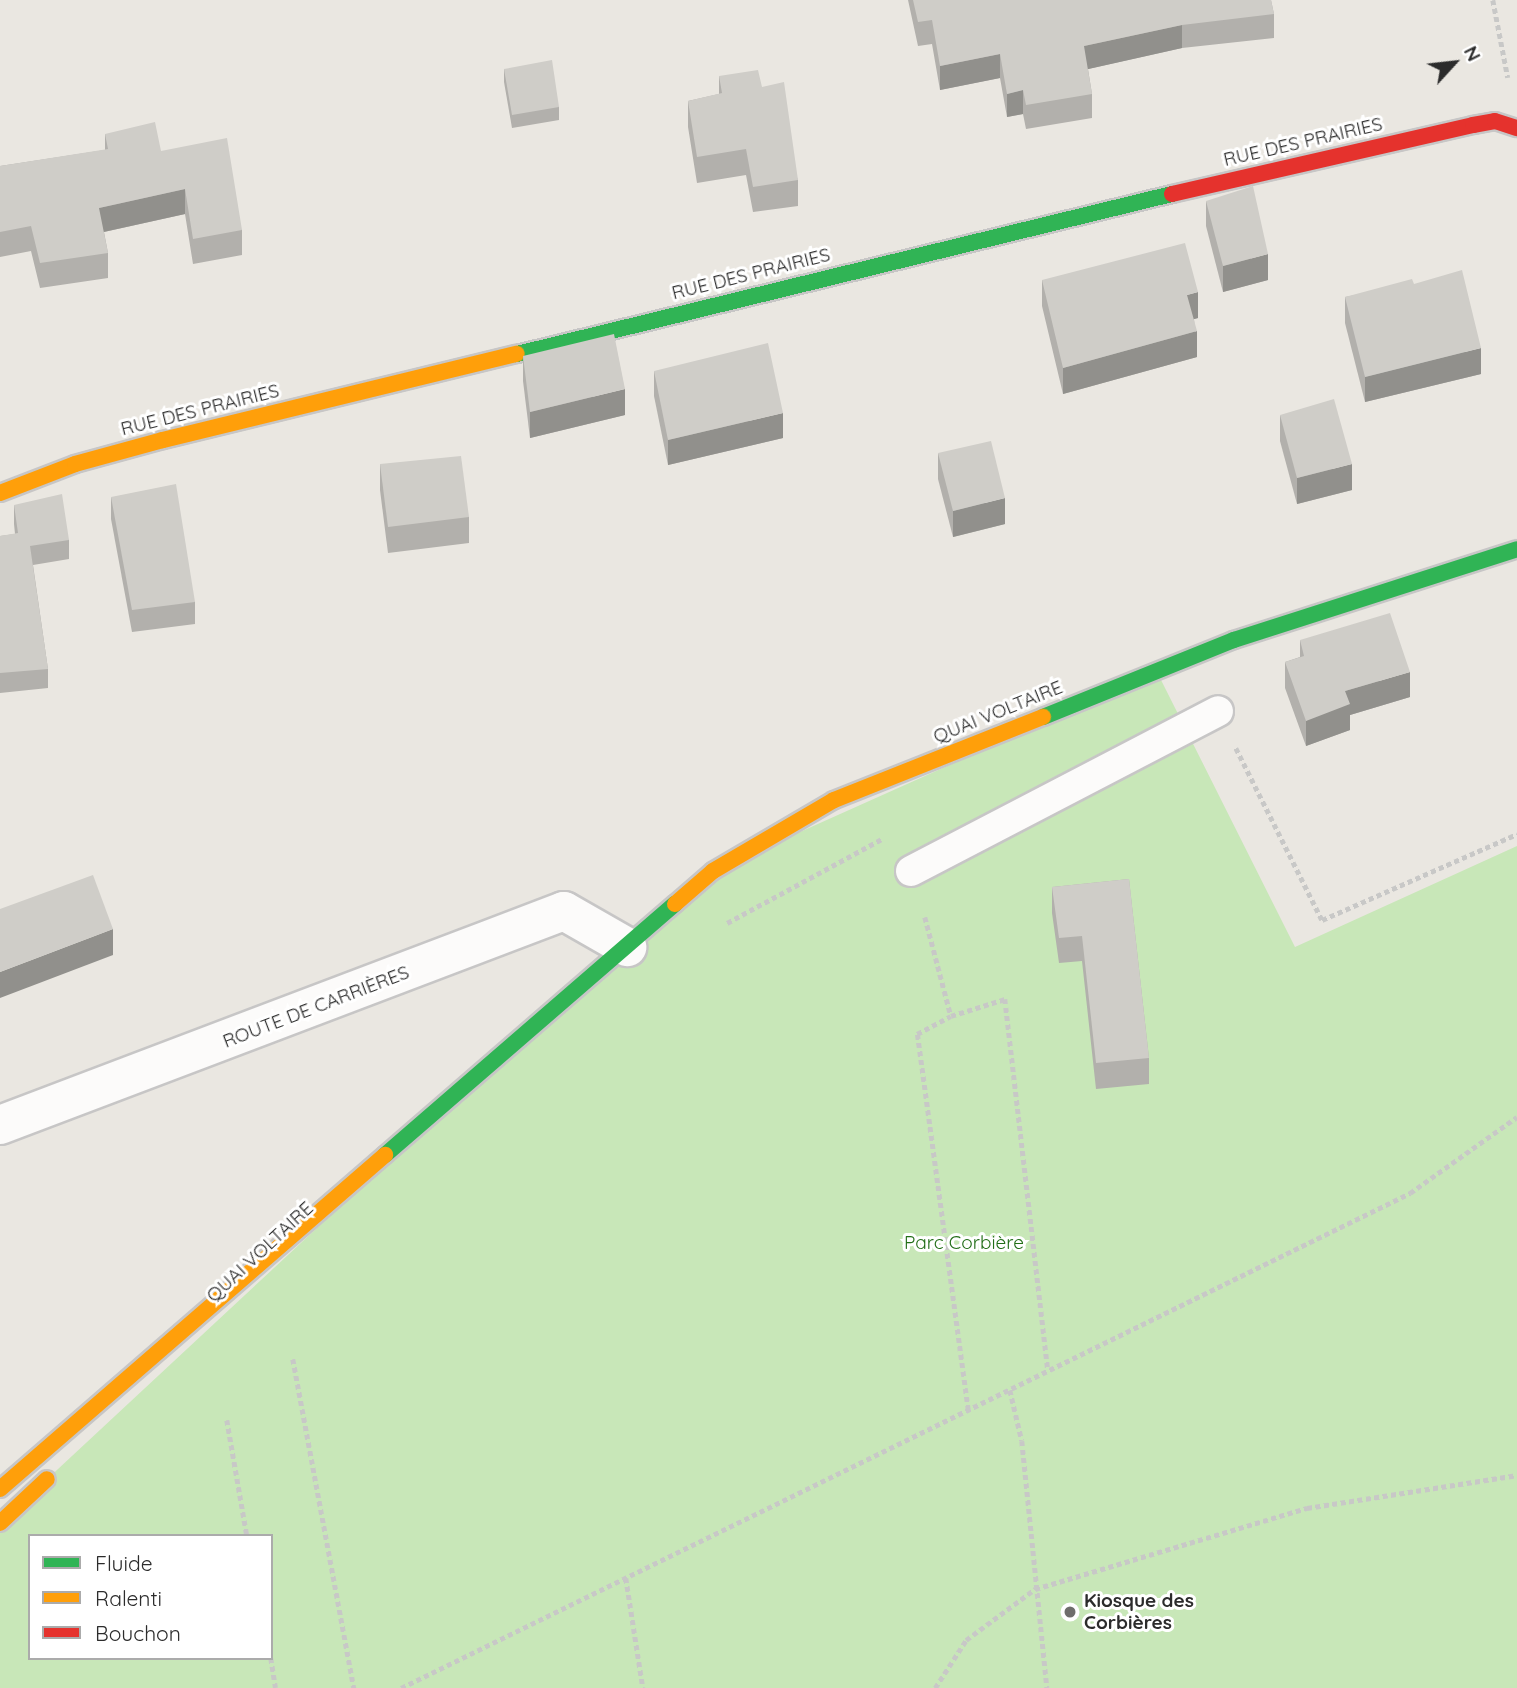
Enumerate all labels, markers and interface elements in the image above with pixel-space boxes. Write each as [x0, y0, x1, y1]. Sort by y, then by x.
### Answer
north arrow [1419, 28, 1489, 98]
text: N [1459, 42, 1487, 65]
street label: RUE DES PRAIRIES [1221, 113, 1385, 171]
street label: RUE DES PRAIRIES [669, 243, 833, 305]
street label: RUE DES PRAIRIES [118, 379, 282, 441]
street label: QUAI VOLTAIRE [930, 676, 1066, 748]
street label: ROUTE DE CARRIÈRES [220, 961, 412, 1053]
street label: QUAI VOLTAIRE [202, 1197, 318, 1307]
park label: Parc Corbière [904, 1232, 1024, 1254]
legend [28, 1534, 273, 1660]
text: Fluide [95, 1550, 153, 1576]
text: Ralenti [95, 1585, 162, 1611]
place label: Kiosque des Corbières [1084, 1590, 1194, 1634]
marker: Kiosque des Corbières [1062, 1604, 1078, 1620]
text: Bouchon [95, 1620, 181, 1646]

